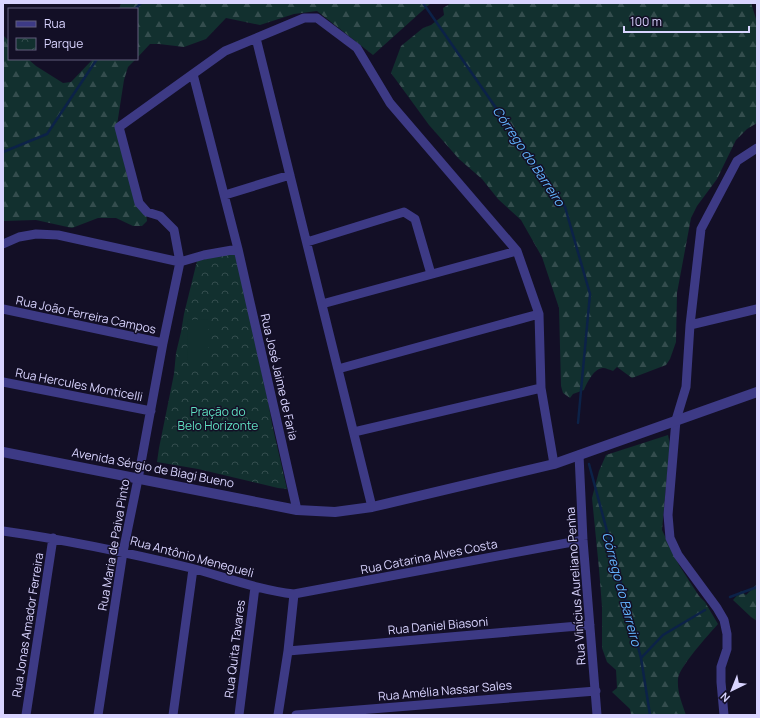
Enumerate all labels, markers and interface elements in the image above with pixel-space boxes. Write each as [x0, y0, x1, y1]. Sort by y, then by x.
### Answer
legend [8, 8, 138, 60]
scale bar [624, 8, 749, 34]
text: 100 m [630, 13, 662, 30]
text: Rua [44, 15, 65, 32]
text: Parque [44, 35, 83, 52]
water label: Córrego do Barreiro [489, 102, 570, 211]
street label: Rua João Ferreira Campos [14, 291, 158, 338]
street label: Rua José Jaime de Faria [257, 312, 302, 442]
street label: Rua Hercules Monticelli [14, 364, 144, 405]
park label: Pração do Belo Horizonte [178, 403, 258, 434]
street label: Avenida Sérgio de Biagi Bueno [70, 443, 236, 492]
street label: Rua Maria de Paiva Pinto [94, 478, 133, 612]
street label: Rua Vinícius Aureliano Penha [561, 506, 590, 666]
water label: Córrego do Barreiro [598, 530, 646, 649]
street label: Rua Antônio Menegueli [128, 532, 256, 581]
street label: Rua Catarina Alves Costa [359, 535, 499, 578]
street label: Rua Jonas Amador Ferreira [8, 551, 47, 698]
street label: Rua Quita Tavares [220, 599, 249, 699]
street label: Rua Daniel Biasoni [387, 613, 489, 638]
north arrow [712, 670, 752, 710]
street label: Rua Amélia Nassar Sales [377, 676, 513, 705]
text: N [717, 689, 733, 706]

